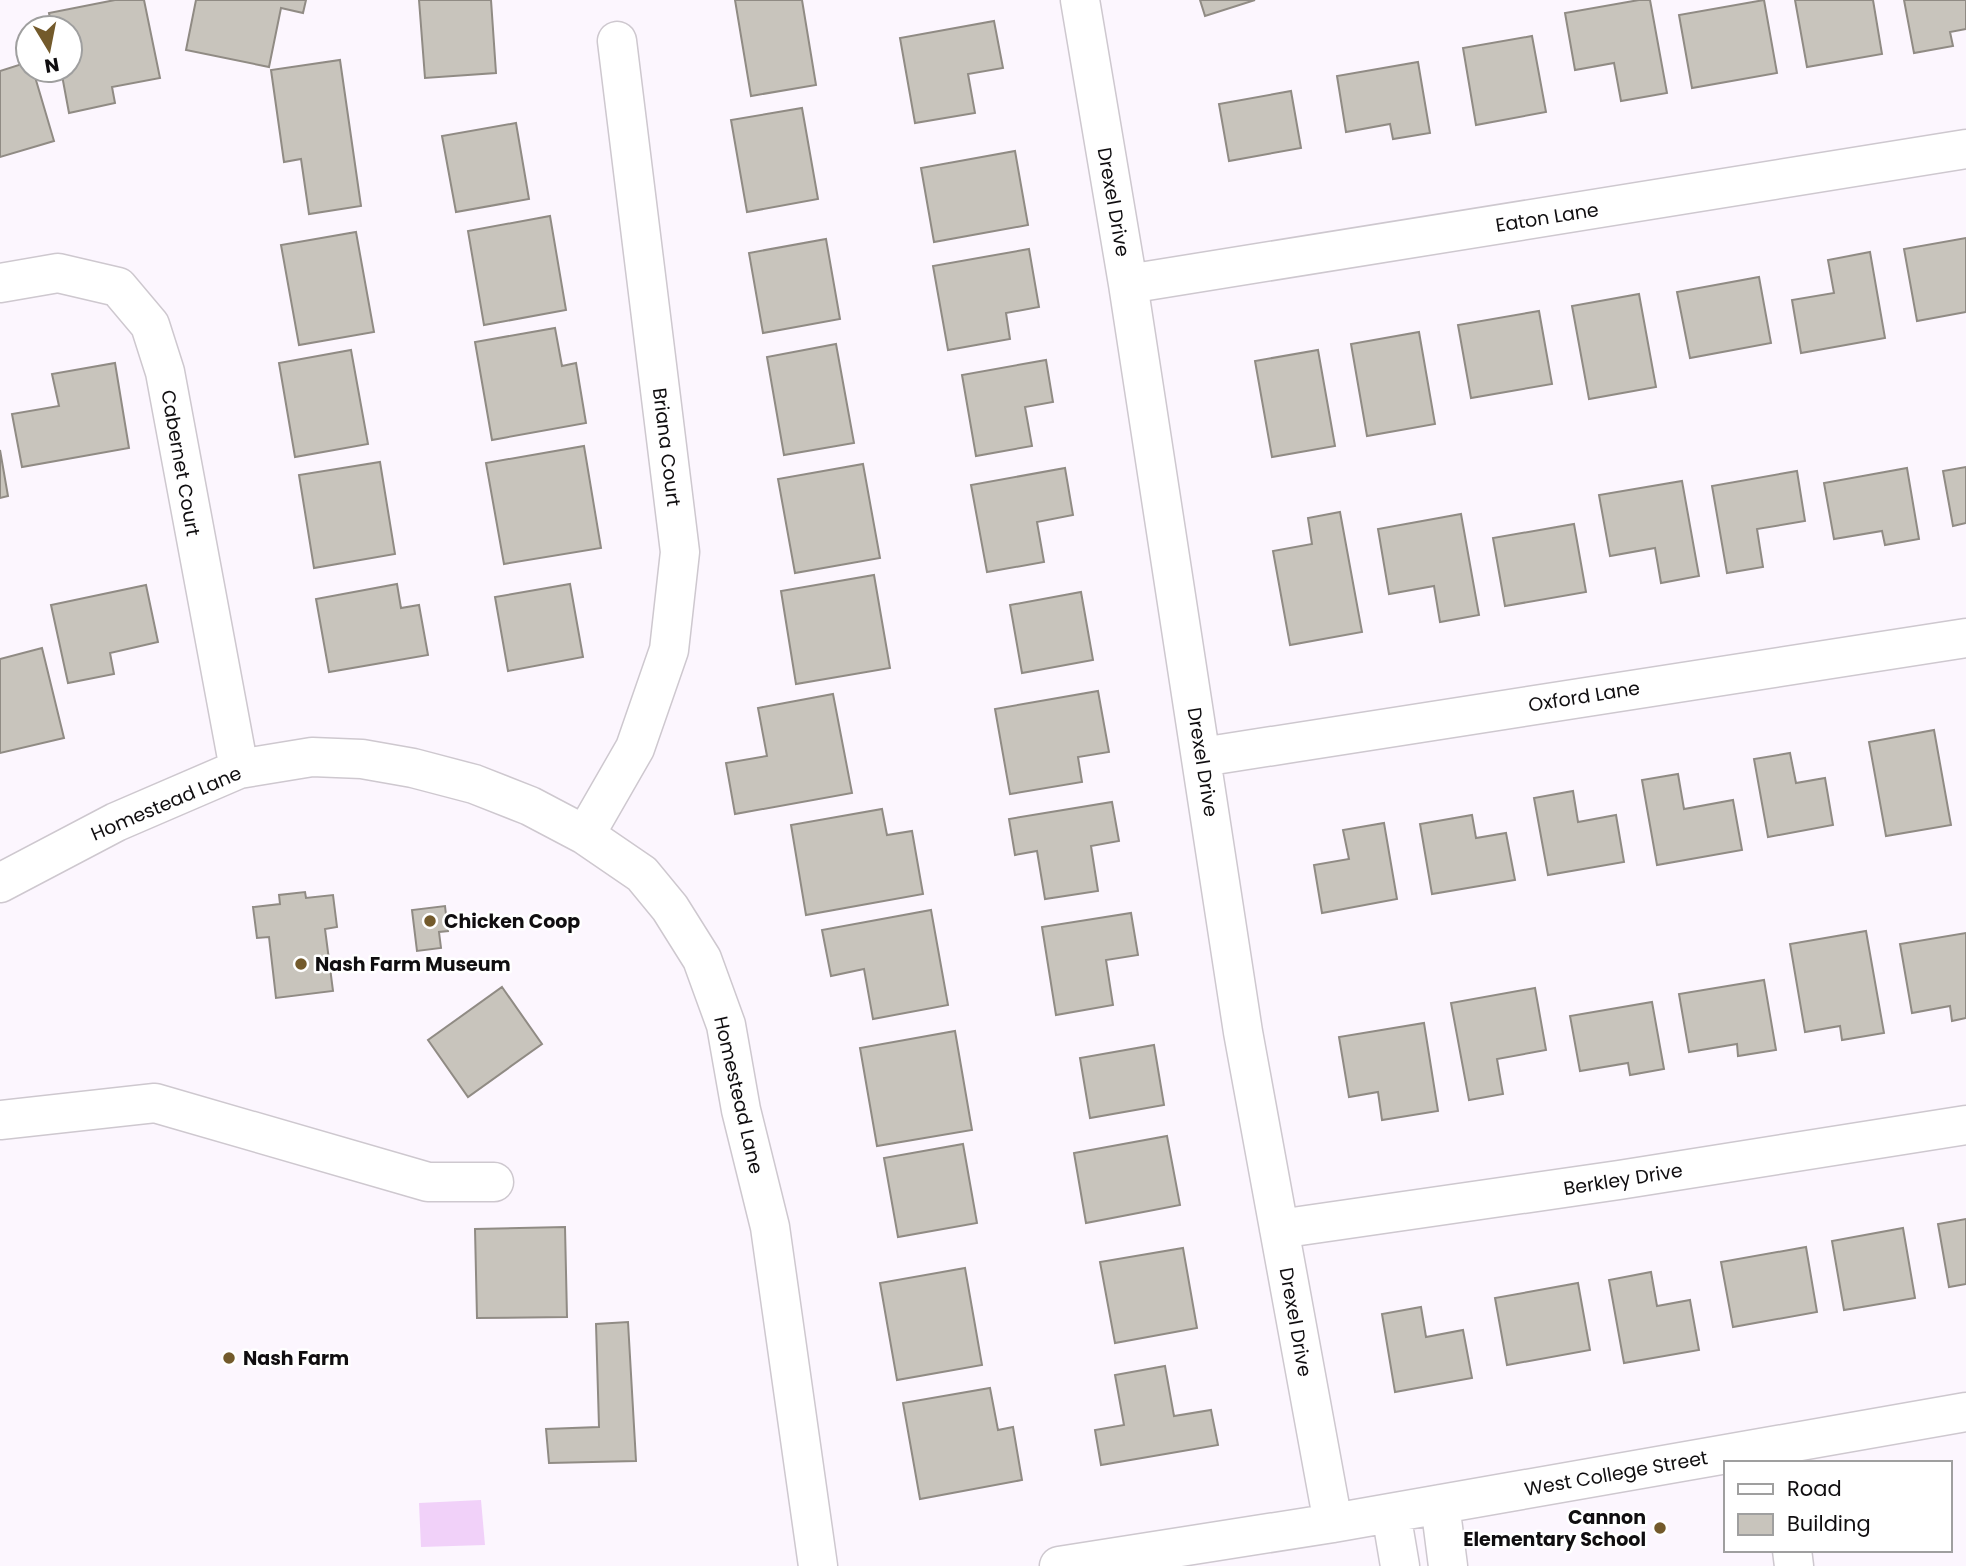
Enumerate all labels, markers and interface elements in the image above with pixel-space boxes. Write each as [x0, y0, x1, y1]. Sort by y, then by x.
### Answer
north arrow [14, 14, 84, 84]
text: N [42, 51, 61, 80]
street label: Drexel Drive [1091, 145, 1136, 259]
street label: Eaton Lane [1494, 196, 1601, 239]
street label: Briana Court [646, 386, 687, 508]
street label: Cabernet Court [154, 388, 207, 538]
street label: Oxford Lane [1526, 674, 1642, 719]
street label: Drexel Drive [1181, 705, 1224, 819]
street label: Homestead Lane [87, 760, 246, 847]
place label: Chicken Coop [444, 908, 580, 935]
marker: Chicken Coop [422, 913, 438, 929]
place label: Nash Farm Museum [315, 951, 511, 978]
marker: Nash Farm Museum [293, 956, 309, 972]
street label: Homestead Lane [707, 1014, 770, 1177]
street label: Berkley Drive [1562, 1157, 1685, 1202]
street label: Drexel Drive [1273, 1265, 1318, 1379]
place label: Nash Farm [243, 1345, 349, 1372]
marker: Nash Farm [221, 1350, 237, 1366]
street label: West College Street [1522, 1444, 1710, 1503]
legend [1724, 1461, 1952, 1552]
text: Road [1787, 1474, 1842, 1503]
place label: Cannon Elementary School [1463, 1504, 1646, 1553]
text: Building [1787, 1509, 1871, 1538]
marker: Cannon Elementary School [1652, 1520, 1668, 1536]

